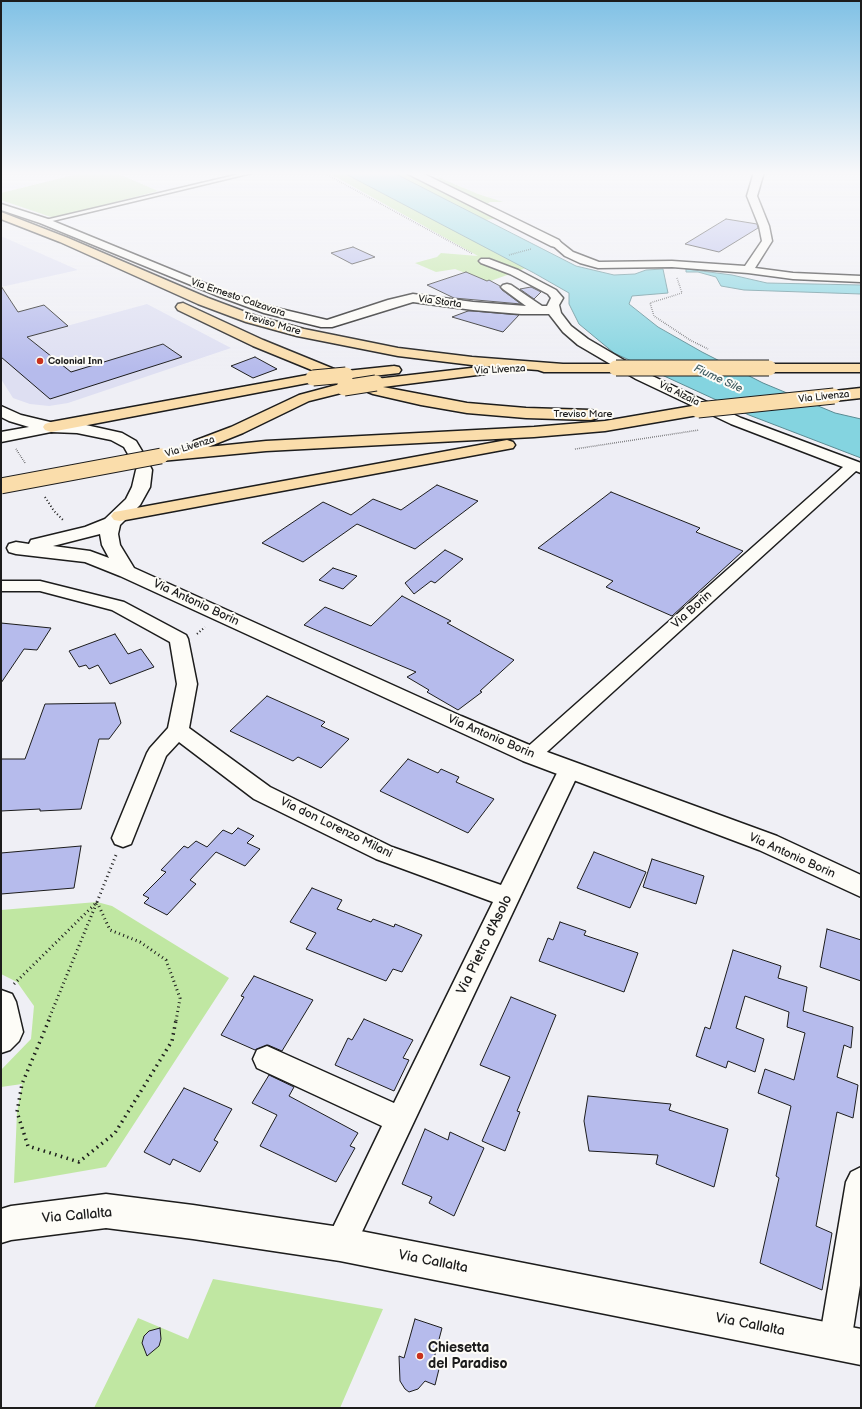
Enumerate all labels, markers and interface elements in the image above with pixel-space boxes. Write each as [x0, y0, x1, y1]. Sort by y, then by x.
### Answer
street label: Via Ernesto Calzavara [189, 276, 287, 320]
street label: Via Storta [418, 293, 462, 311]
street label: Treviso Mare [242, 310, 302, 338]
place label: Colonial Inn [48, 355, 103, 367]
marker: Colonial Inn [35, 356, 45, 366]
water label: Fiume Sile [692, 362, 744, 396]
street label: Via Livenza [474, 363, 526, 377]
street label: Via Alzaia [657, 379, 701, 409]
street label: Via Livenza [798, 388, 850, 406]
street label: Treviso Mare [554, 408, 612, 420]
street label: Via Livenza [164, 434, 216, 460]
street label: Via Antonio Borin [151, 577, 241, 629]
street label: Via Borin [669, 588, 715, 632]
street label: Via Antonio Borin [445, 712, 537, 762]
street label: Via don Lorenzo Milani [278, 795, 394, 861]
street label: Via Antonio Borin [747, 830, 837, 882]
street label: Via Pietro d'Asolo [454, 892, 516, 998]
street label: Via Callalta [41, 1205, 113, 1227]
street label: Via Callalta [397, 1247, 469, 1277]
street label: Via Callalta [714, 1310, 786, 1340]
place label: Chiesetta del Paradiso [428, 1340, 507, 1372]
marker: Chiesetta del Paradiso [415, 1351, 425, 1361]

